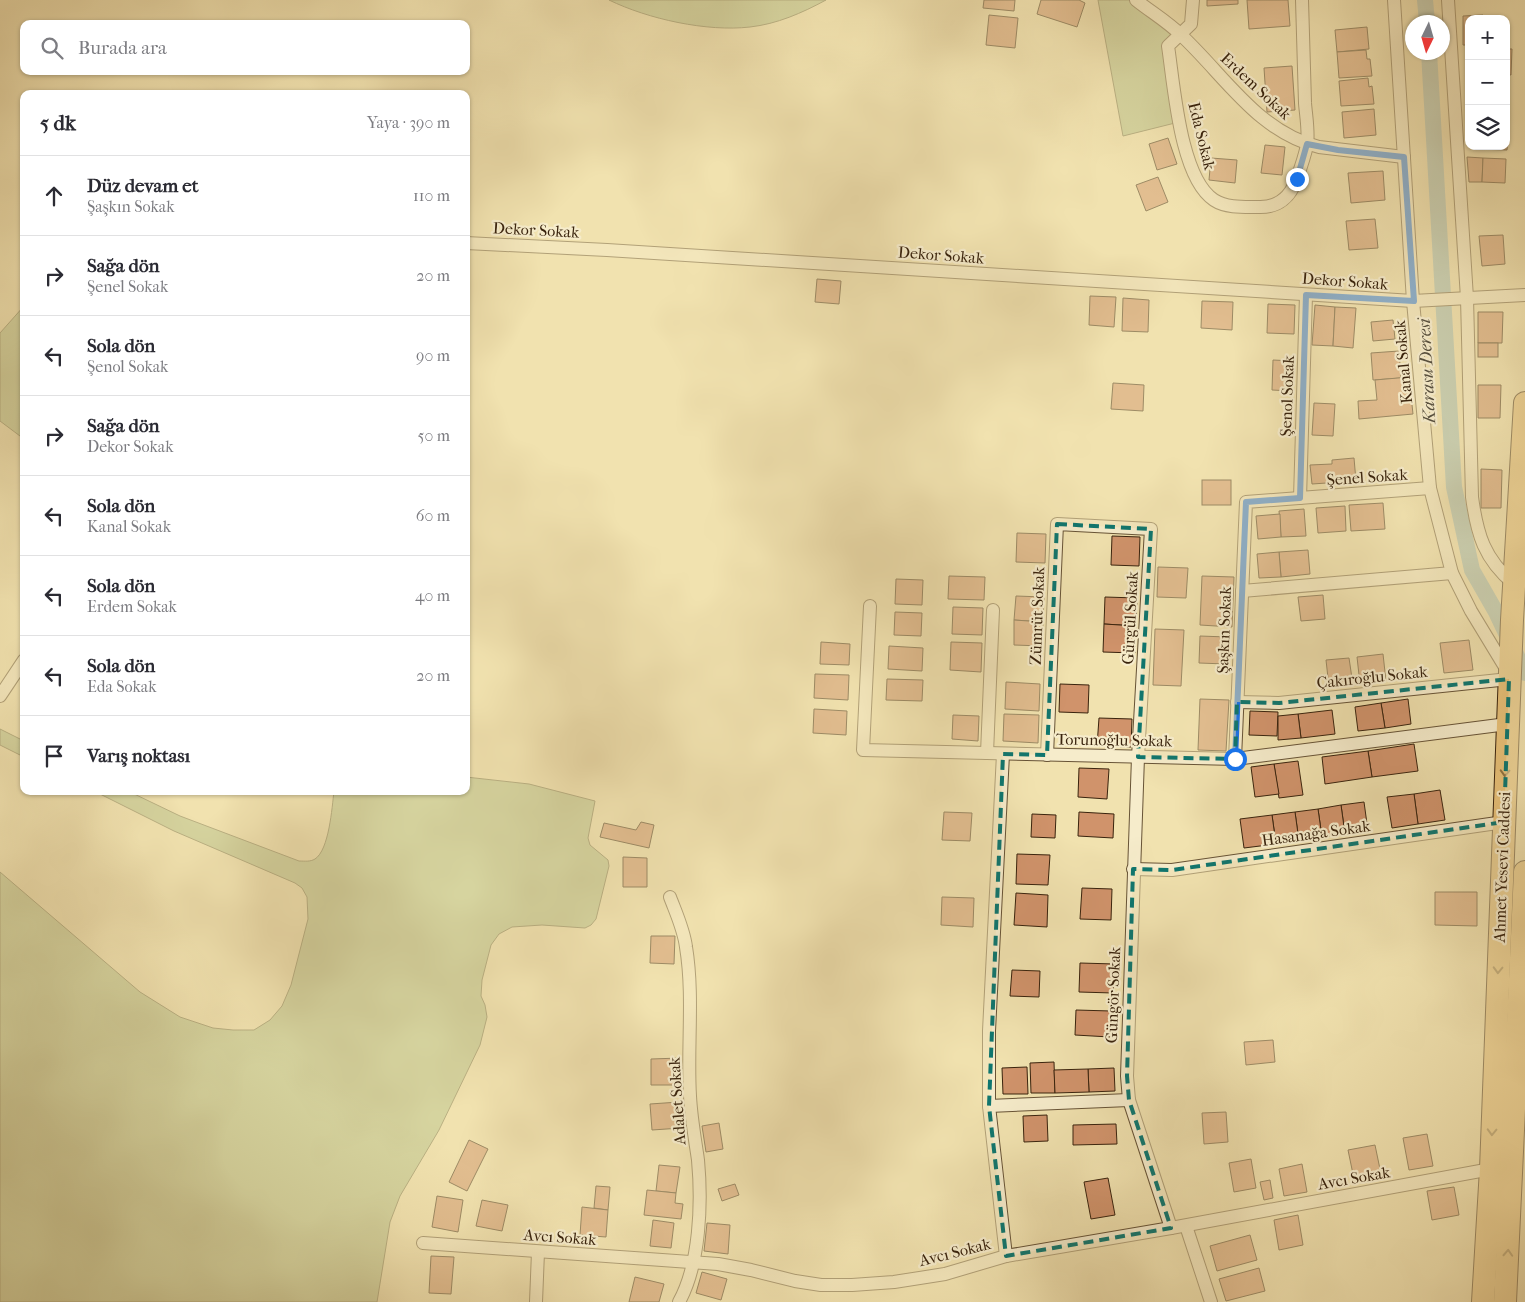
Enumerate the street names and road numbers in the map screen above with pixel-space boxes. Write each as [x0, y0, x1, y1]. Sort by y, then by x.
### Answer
street label: Erdem Sokak [1217, 48, 1296, 124]
street label: Eda Sokak [1184, 100, 1220, 173]
street label: Dekor Sokak [492, 218, 580, 242]
street label: Dekor Sokak [897, 243, 986, 268]
street label: Dekor Sokak [1301, 269, 1390, 294]
street label: Kanal Sokak [1390, 319, 1416, 405]
street label: Şenol Sokak [1276, 354, 1298, 437]
street label: Şenel Sokak [1326, 465, 1409, 489]
street label: Zümrüt Sokak [1026, 566, 1048, 665]
street label: Gürgül Sokak [1118, 570, 1142, 665]
street label: Şaşkın Sokak [1213, 585, 1236, 674]
street label: Çakıroğlu Sokak [1316, 662, 1429, 693]
street label: Torunoğlu Sokak [1056, 729, 1173, 751]
street label: Ahmet Yesevi Caddesi [1490, 791, 1514, 944]
street label: Hasanağa Sokak [1260, 816, 1372, 850]
street label: Güngör Sokak [1102, 946, 1124, 1044]
street label: Adalet Sokak [664, 1056, 690, 1147]
street label: Avcı Sokak [1315, 1162, 1392, 1194]
street label: Avcı Sokak [522, 1225, 598, 1249]
street label: Avcı Sokak [916, 1234, 994, 1270]

